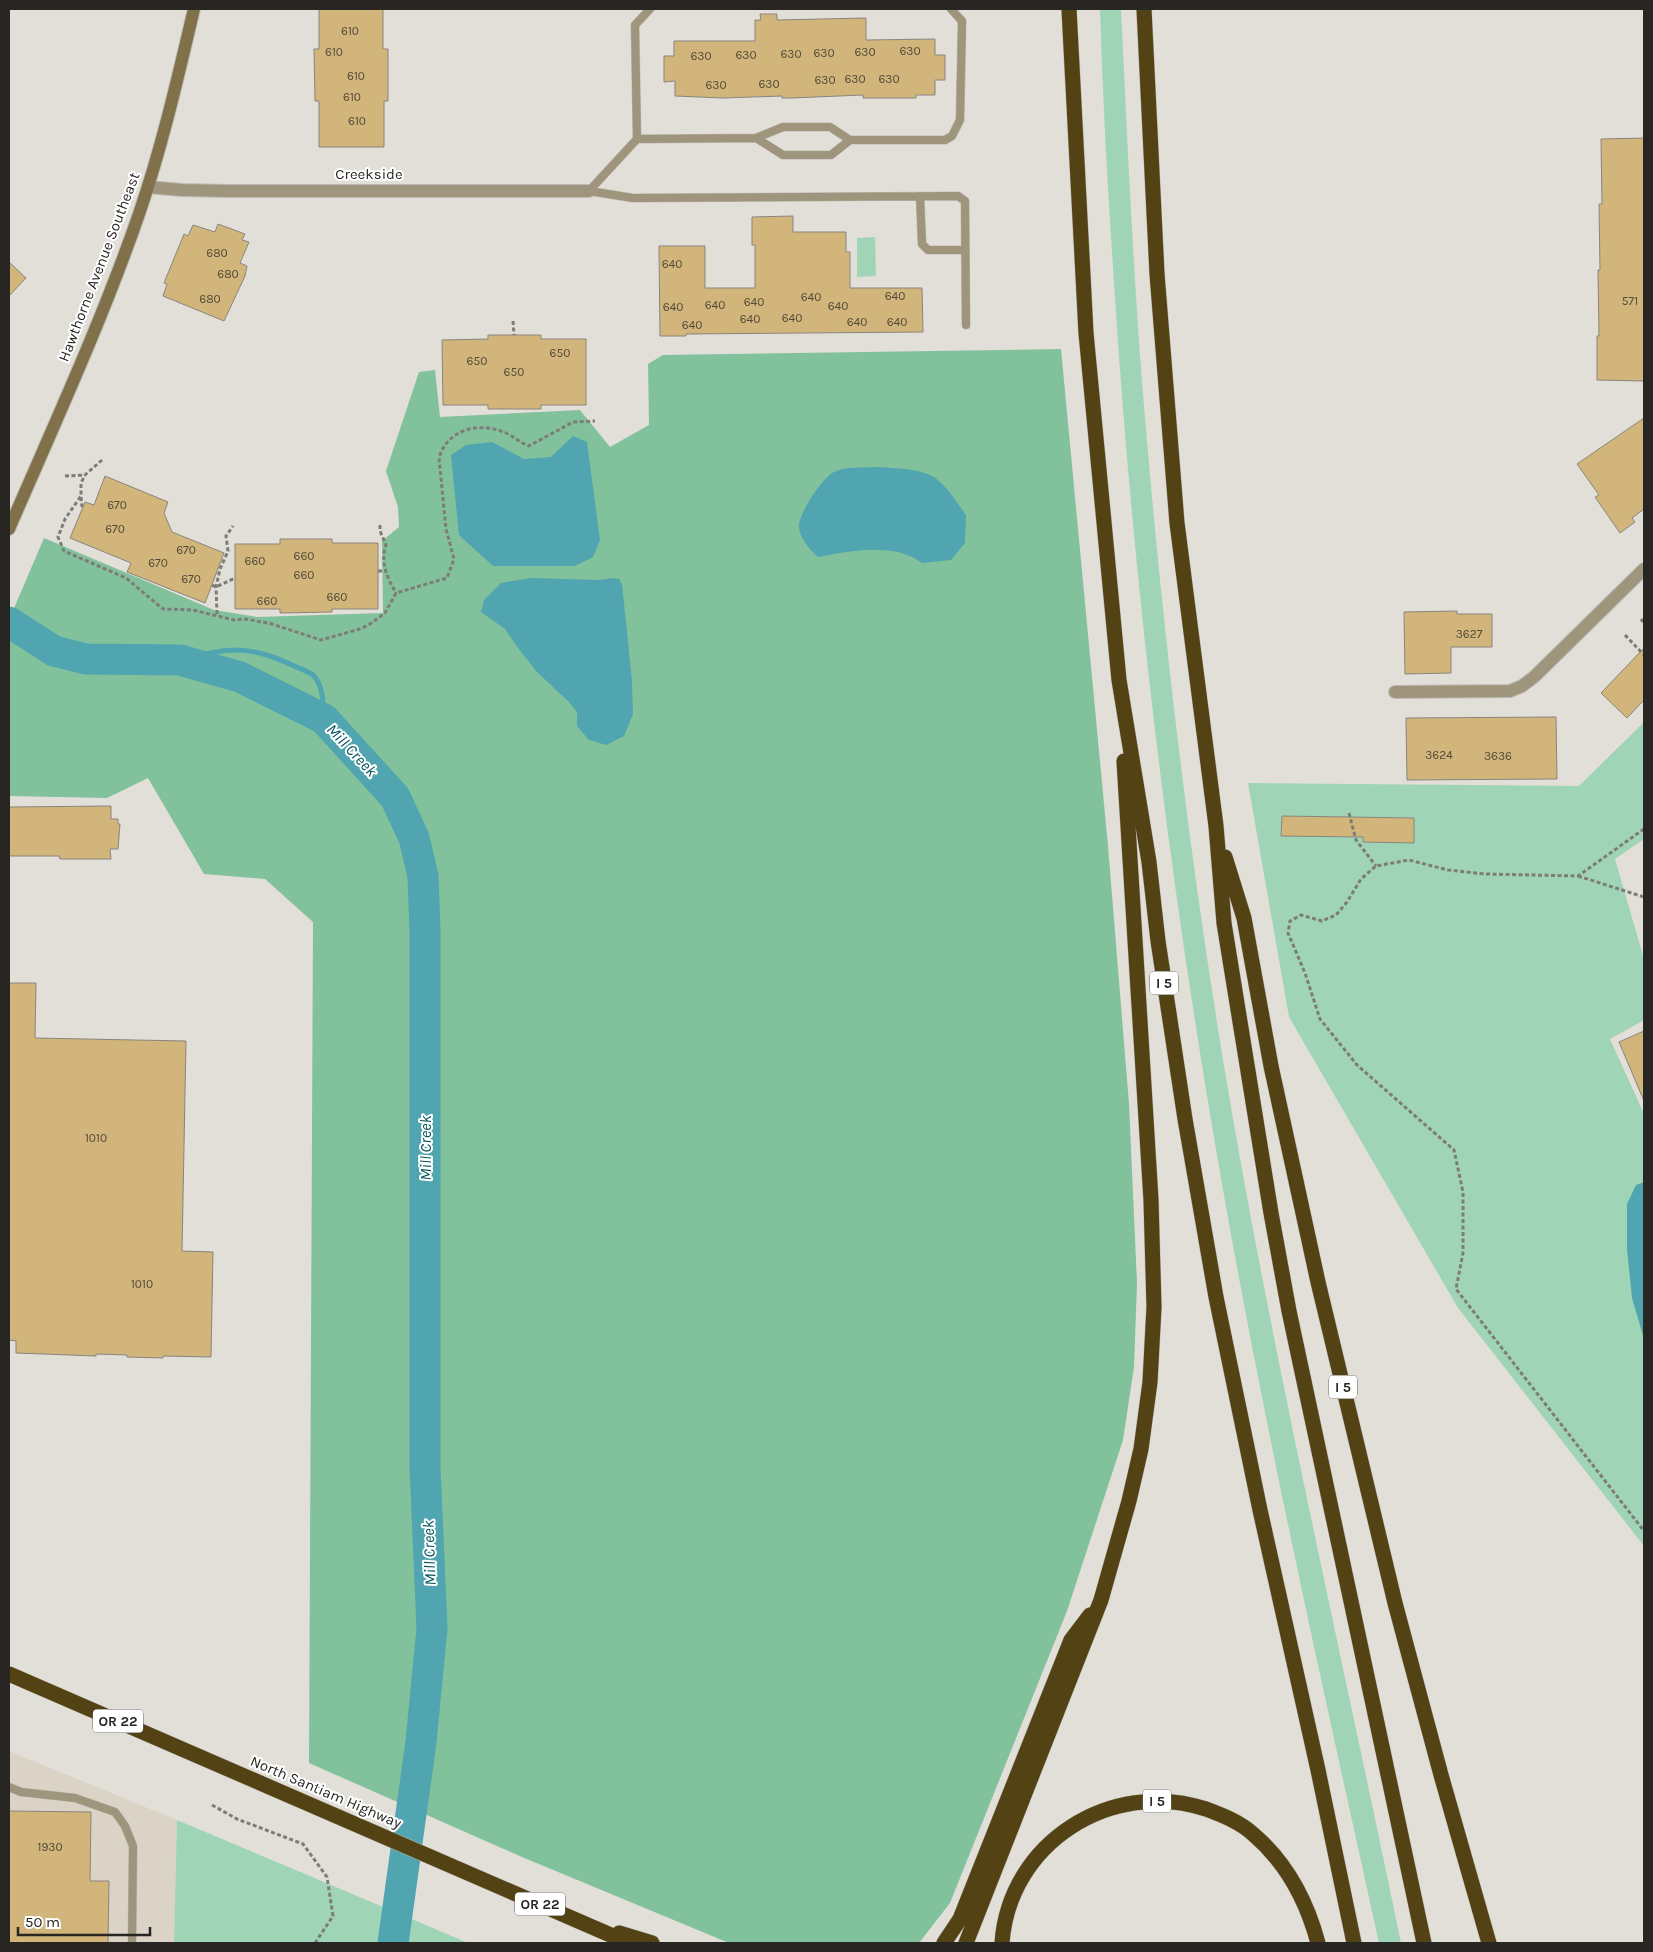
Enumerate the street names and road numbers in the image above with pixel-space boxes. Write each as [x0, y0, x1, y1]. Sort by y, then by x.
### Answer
street label: Creekside [335, 165, 403, 183]
street label: Hawthorne Avenue Southeast [55, 170, 144, 364]
road number: I 5 [1150, 971, 1178, 994]
road number: I 5 [1329, 1375, 1357, 1398]
road number: OR 22 [93, 1710, 143, 1732]
street label: North Santiam Highway [248, 1752, 404, 1832]
road number: I 5 [1143, 1790, 1171, 1812]
road number: OR 22 [515, 1892, 565, 1916]

